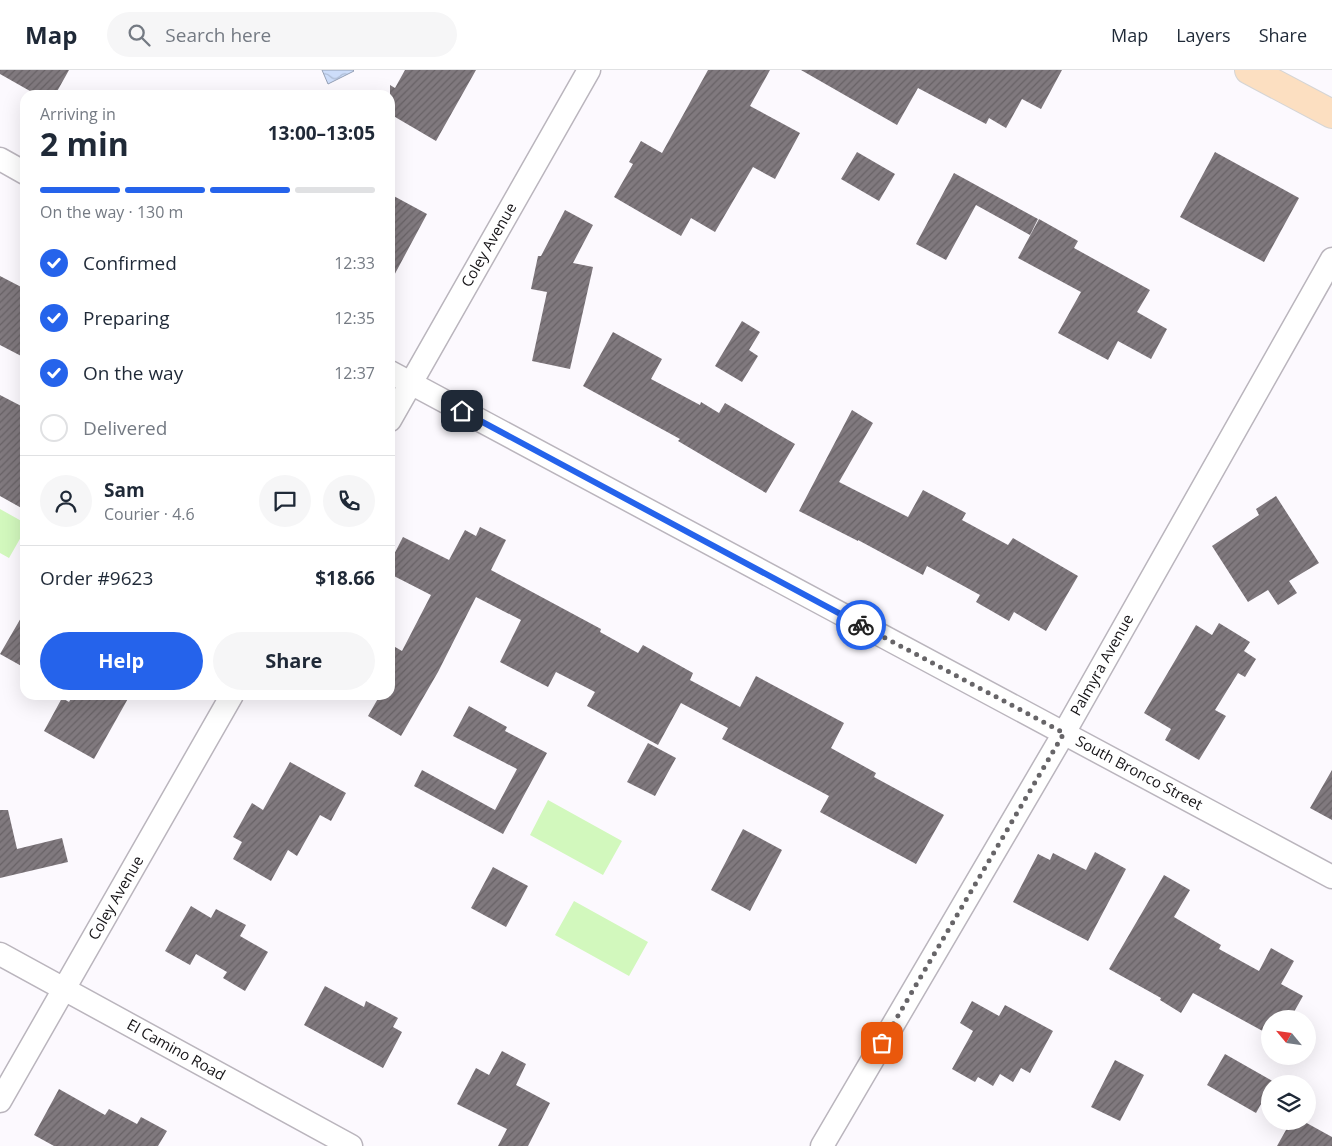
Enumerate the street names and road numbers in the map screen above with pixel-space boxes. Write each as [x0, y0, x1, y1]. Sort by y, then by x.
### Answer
street label: Coley Avenue [456, 199, 520, 290]
street label: Palmyra Avenue [1065, 610, 1137, 719]
street label: South Bronco Street [1073, 730, 1206, 814]
street label: Coley Avenue [83, 852, 147, 943]
street label: El Camino Road [124, 1014, 229, 1084]

